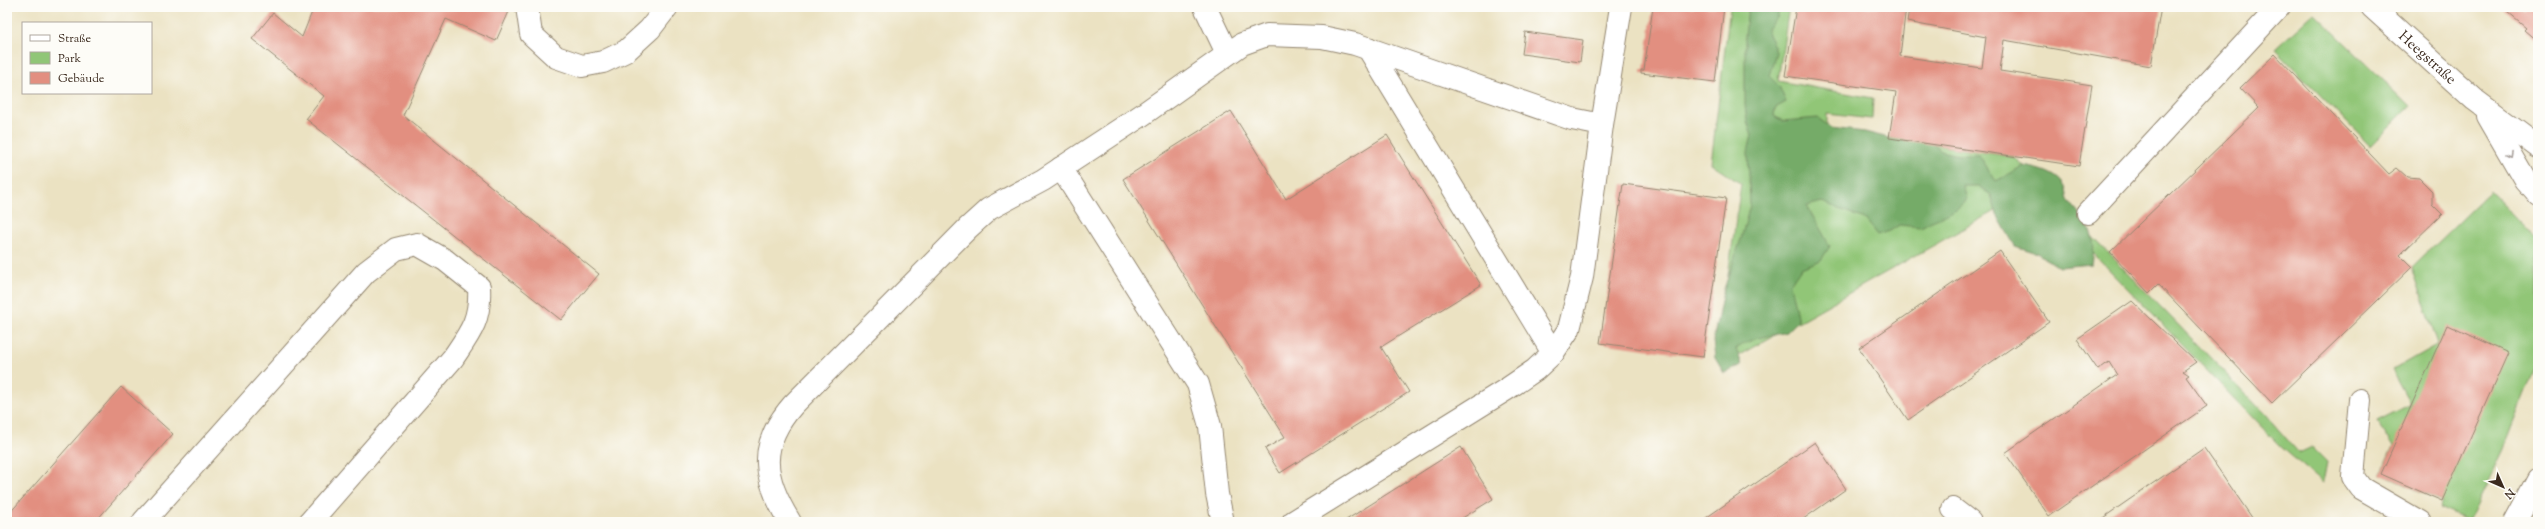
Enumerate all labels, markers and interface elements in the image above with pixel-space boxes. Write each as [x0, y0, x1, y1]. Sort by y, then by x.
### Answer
legend [22, 22, 152, 94]
street label: Heegstraße [2393, 27, 2460, 90]
text: Straße [58, 30, 92, 48]
text: Park [58, 50, 81, 68]
text: Gebäude [58, 70, 105, 88]
one-way arrow [2505, 150, 2512, 157]
north arrow [2483, 467, 2523, 507]
text: N [2500, 484, 2519, 502]

